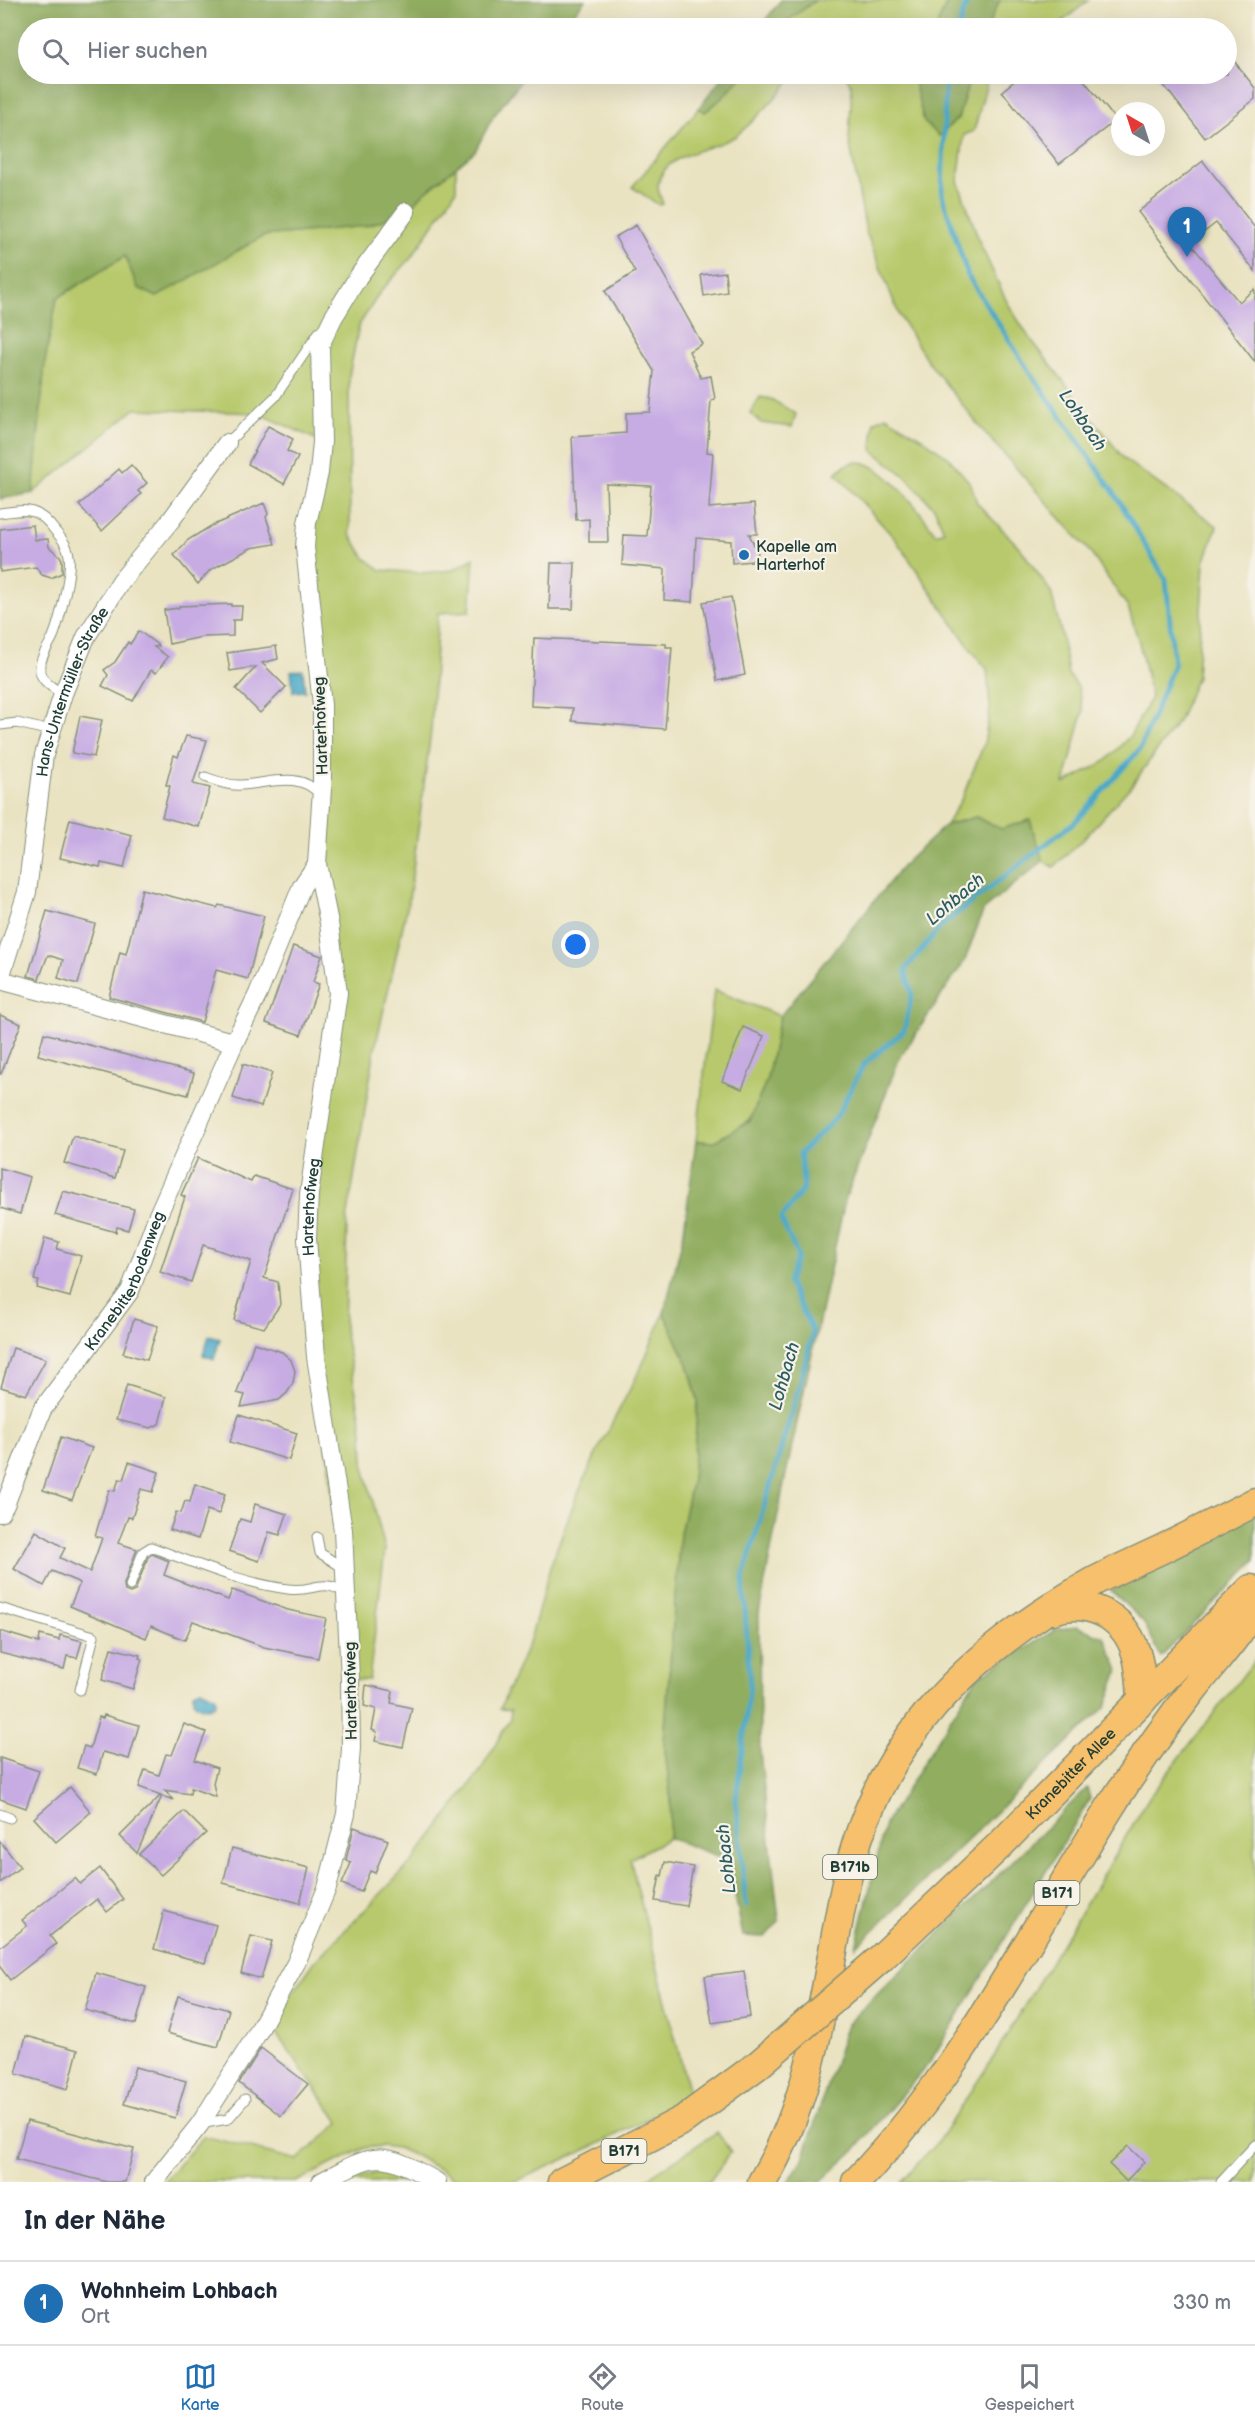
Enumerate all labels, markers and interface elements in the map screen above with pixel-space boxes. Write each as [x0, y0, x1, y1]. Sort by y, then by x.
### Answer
search box [18, 18, 1237, 84]
icon: search [39, 35, 72, 68]
text: Hier suchen [87, 38, 208, 65]
north arrow [1111, 102, 1165, 156]
pin: 1 [1168, 208, 1206, 257]
water label: Lohbach [1054, 386, 1111, 455]
place label: Kapelle am Harterhof [756, 538, 837, 575]
marker: Kapelle am Harterhof [737, 548, 751, 562]
street label: Hans-Untermüller-Straße [33, 603, 114, 778]
street label: Harterhofweg [310, 676, 333, 776]
water label: Lohbach [922, 869, 989, 930]
your location [561, 930, 590, 959]
street label: Harterhofweg [299, 1157, 325, 1257]
street label: Kranebitterbodenweg [81, 1208, 169, 1355]
water label: Lohbach [765, 1340, 804, 1413]
street label: Harterhofweg [341, 1642, 362, 1740]
street label: Kranebitter Allee [1022, 1724, 1121, 1824]
water label: Lohbach [712, 1823, 741, 1895]
road number: B171b [823, 1855, 877, 1879]
road number: B171 [1034, 1881, 1080, 1905]
road number: B171 [602, 2139, 646, 2163]
text: In der Nähe [24, 2206, 166, 2237]
text: Wohnheim Lohbach [81, 2278, 278, 2305]
text: 1 [39, 2291, 48, 2315]
text: 330 m [1173, 2291, 1231, 2315]
text: Ort [81, 2305, 110, 2329]
tab: Karte [181, 2360, 220, 2415]
tab: Route [581, 2360, 624, 2415]
tab: Gespeichert [985, 2360, 1074, 2415]

